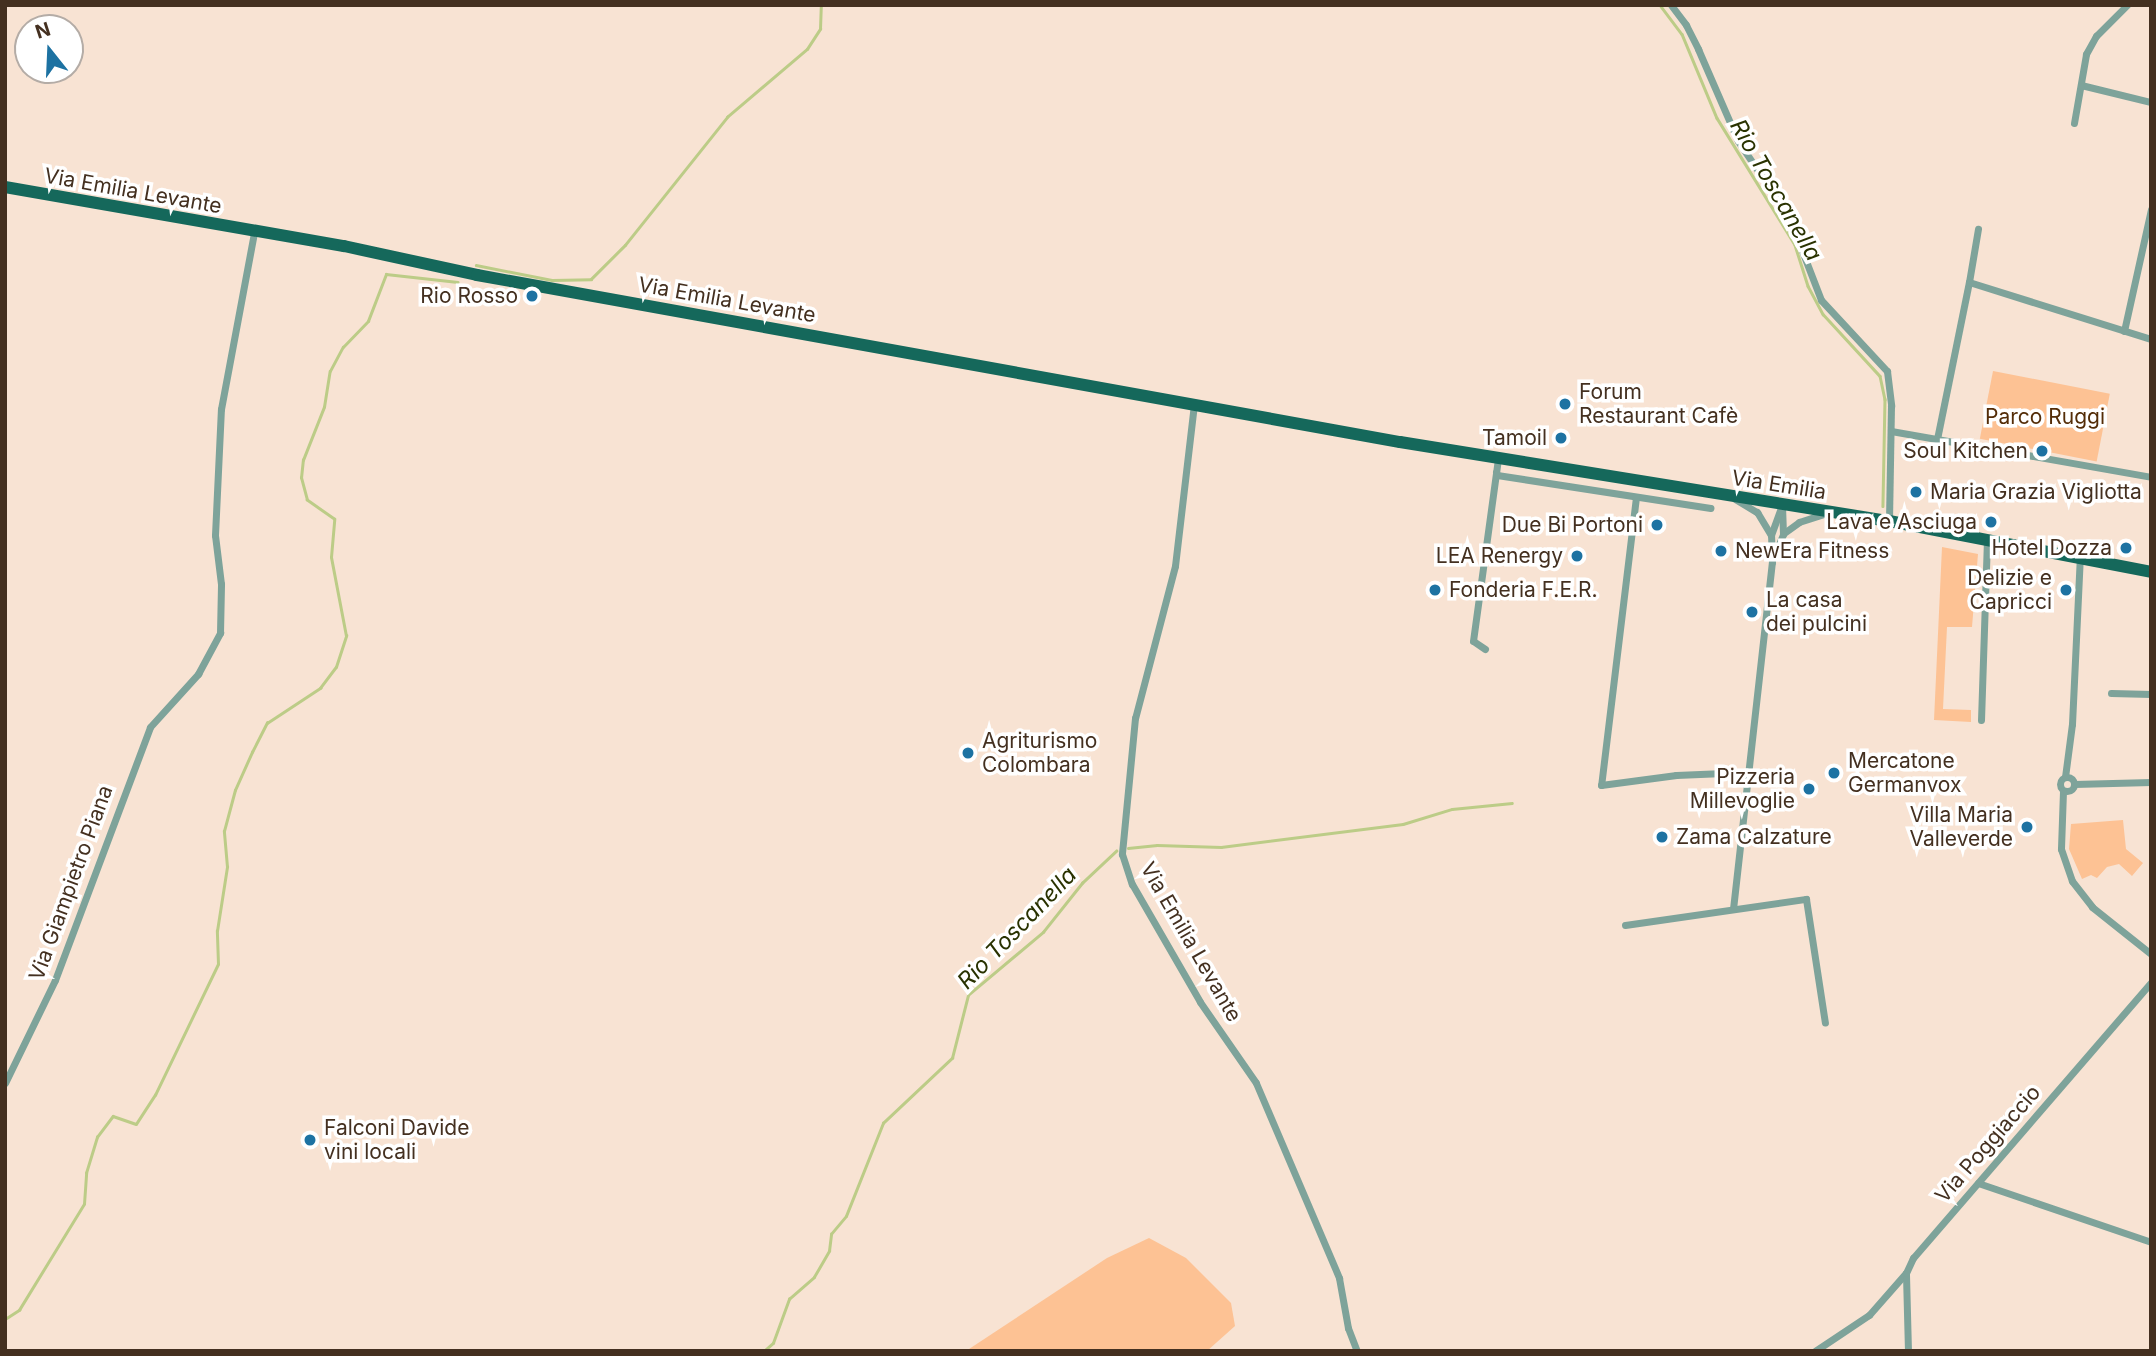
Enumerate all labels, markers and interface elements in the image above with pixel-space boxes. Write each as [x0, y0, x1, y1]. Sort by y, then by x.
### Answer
north arrow [14, 14, 84, 84]
text: N [33, 17, 53, 44]
water label: Rio Toscanella [1724, 114, 1828, 266]
street label: Via Emilia Levante [42, 163, 224, 219]
street label: Via Emilia Levante [636, 272, 818, 328]
place label: Rio Rosso [420, 283, 518, 309]
marker: Rio Rosso [524, 288, 540, 304]
place label: Forum Restaurant Cafè [1579, 379, 1738, 429]
marker: Forum Restaurant Cafè [1557, 396, 1573, 412]
park label: Parco Ruggi [1985, 404, 2105, 430]
place label: Tamoil [1482, 425, 1547, 451]
marker: Tamoil [1553, 430, 1569, 446]
place label: Soul Kitchen [1903, 438, 2028, 464]
marker: Soul Kitchen [2034, 443, 2050, 459]
street label: Via Emilia [1730, 465, 1828, 505]
place label: Maria Grazia Vigliotta [1930, 479, 2142, 505]
marker: Maria Grazia Vigliotta [1908, 484, 1924, 500]
place label: Lava e Asciuga [1826, 509, 1977, 535]
place label: Due Bi Portoni [1502, 512, 1643, 538]
marker: Lava e Asciuga [1983, 514, 1999, 530]
marker: Due Bi Portoni [1649, 517, 1665, 533]
place label: Hotel Dozza [1991, 535, 2112, 561]
place label: NewEra Fitness [1735, 538, 1889, 564]
marker: Hotel Dozza [2118, 540, 2134, 556]
place label: LEA Renergy [1436, 543, 1563, 569]
marker: NewEra Fitness [1713, 543, 1729, 559]
marker: LEA Renergy [1569, 548, 1585, 564]
place label: Delizie e Capricci [1967, 565, 2052, 615]
place label: Fonderia F.E.R. [1449, 577, 1598, 603]
marker: Fonderia F.E.R. [1427, 582, 1443, 598]
marker: Delizie e Capricci [2058, 582, 2074, 598]
place label: La casa dei pulcini [1766, 587, 1867, 637]
marker: La casa dei pulcini [1744, 604, 1760, 620]
place label: Agriturismo Colombara [982, 728, 1097, 778]
marker: Agriturismo Colombara [960, 745, 976, 761]
place label: Mercatone Germanvox [1848, 748, 1961, 798]
place label: Pizzeria Millevoglie [1690, 764, 1795, 814]
marker: Mercatone Germanvox [1826, 765, 1842, 781]
marker: Pizzeria Millevoglie [1801, 781, 1817, 797]
street label: Via Giampietro Piana [24, 782, 118, 984]
place label: Villa Maria Valleverde [1909, 802, 2013, 852]
marker: Villa Maria Valleverde [2019, 819, 2035, 835]
place label: Zama Calzature [1676, 824, 1832, 850]
marker: Zama Calzature [1654, 829, 1670, 845]
street label: Via Emilia Levante [1135, 858, 1247, 1026]
water label: Rio Toscanella [952, 861, 1082, 995]
street label: Via Poggiaccio [1930, 1080, 2046, 1208]
place label: Falconi Davide vini locali [324, 1115, 469, 1165]
marker: Falconi Davide vini locali [302, 1132, 318, 1148]

